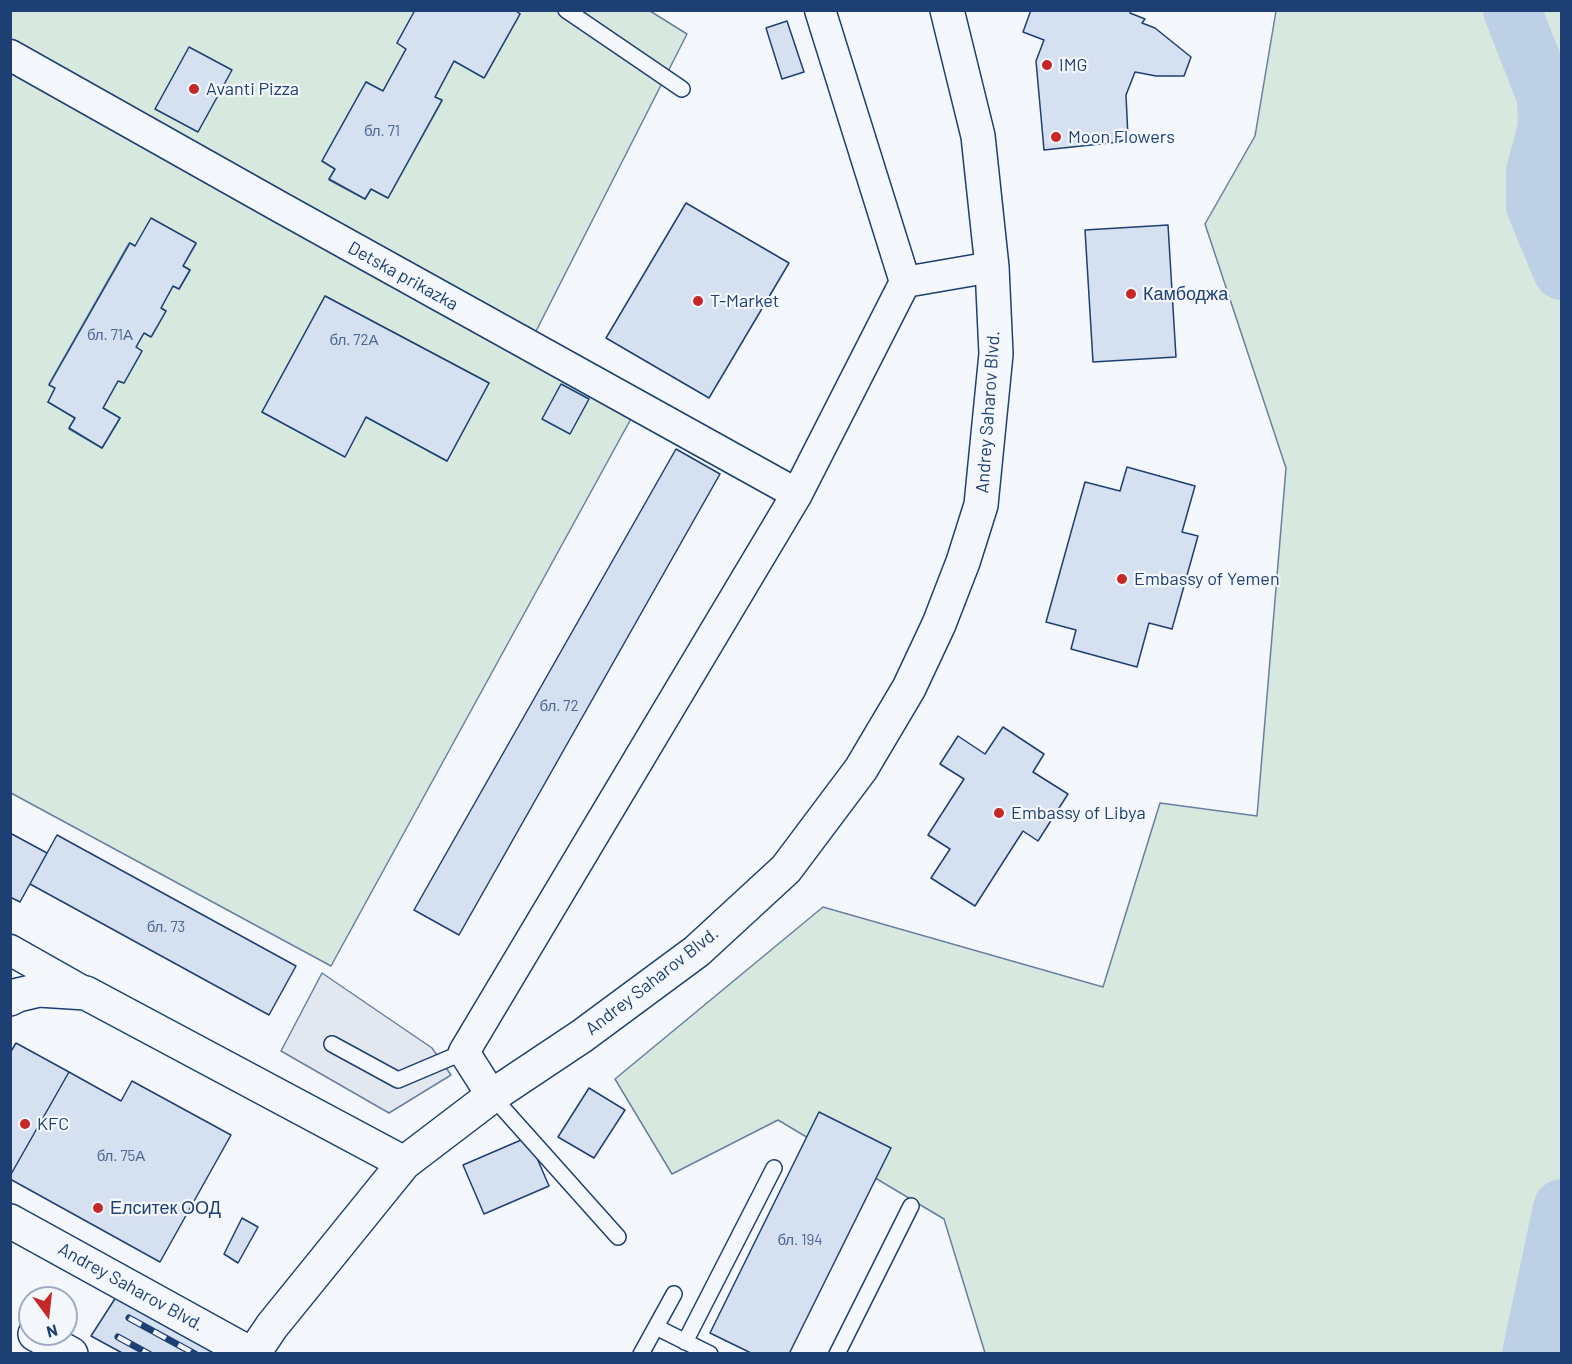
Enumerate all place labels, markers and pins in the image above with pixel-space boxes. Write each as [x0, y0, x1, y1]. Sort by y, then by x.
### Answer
place label: IMG [1059, 54, 1088, 76]
marker: IMG [1040, 58, 1054, 72]
place label: Avanti Pizza [206, 78, 299, 100]
marker: Avanti Pizza [187, 82, 201, 96]
place label: Moon Flowers [1068, 126, 1175, 148]
marker: Moon Flowers [1049, 130, 1063, 144]
place label: Камбоджа [1143, 283, 1228, 305]
marker: Камбоджа [1124, 287, 1138, 301]
place label: T-Market [710, 290, 779, 312]
marker: T-Market [691, 294, 705, 308]
place label: Embassy of Yemen [1134, 568, 1280, 590]
marker: Embassy of Yemen [1115, 572, 1129, 586]
place label: Embassy of Libya [1011, 802, 1146, 824]
marker: Embassy of Libya [992, 806, 1006, 820]
place label: KFC [37, 1113, 69, 1135]
marker: KFC [18, 1117, 32, 1131]
place label: Елситек ООД [110, 1197, 221, 1219]
marker: Елситек ООД [91, 1201, 105, 1215]

